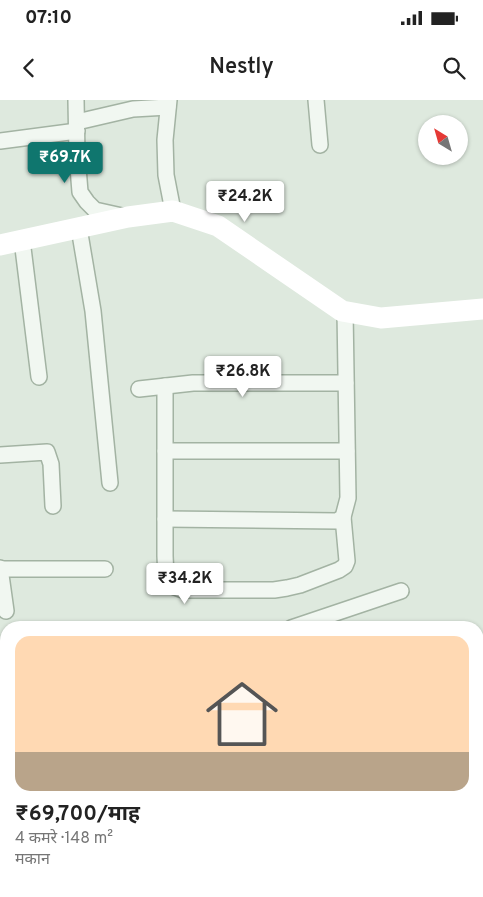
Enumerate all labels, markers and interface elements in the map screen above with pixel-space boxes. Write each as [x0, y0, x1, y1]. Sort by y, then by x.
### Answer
text: 07:10 [25, 6, 72, 30]
icon: back [15, 54, 43, 82]
text: Nestly [209, 54, 274, 81]
icon: search [440, 54, 468, 82]
north arrow [418, 115, 468, 165]
map controls [418, 115, 468, 165]
pin: ₹69.7K [24, 142, 106, 184]
text: ₹69.7K [39, 148, 91, 168]
pin: ₹24.2K [204, 180, 286, 223]
text: ₹24.2K [217, 187, 273, 207]
pin: ₹26.8K [202, 356, 284, 398]
text: ₹26.8K [215, 362, 271, 382]
pin: ₹34.2K [144, 562, 226, 605]
text: ₹34.2K [157, 569, 213, 589]
icon: home [197, 669, 287, 759]
text: ₹69,700/माह [15, 801, 140, 828]
text: 4 कमरे · 148 m² [15, 829, 113, 849]
text: मकान [15, 850, 50, 870]

